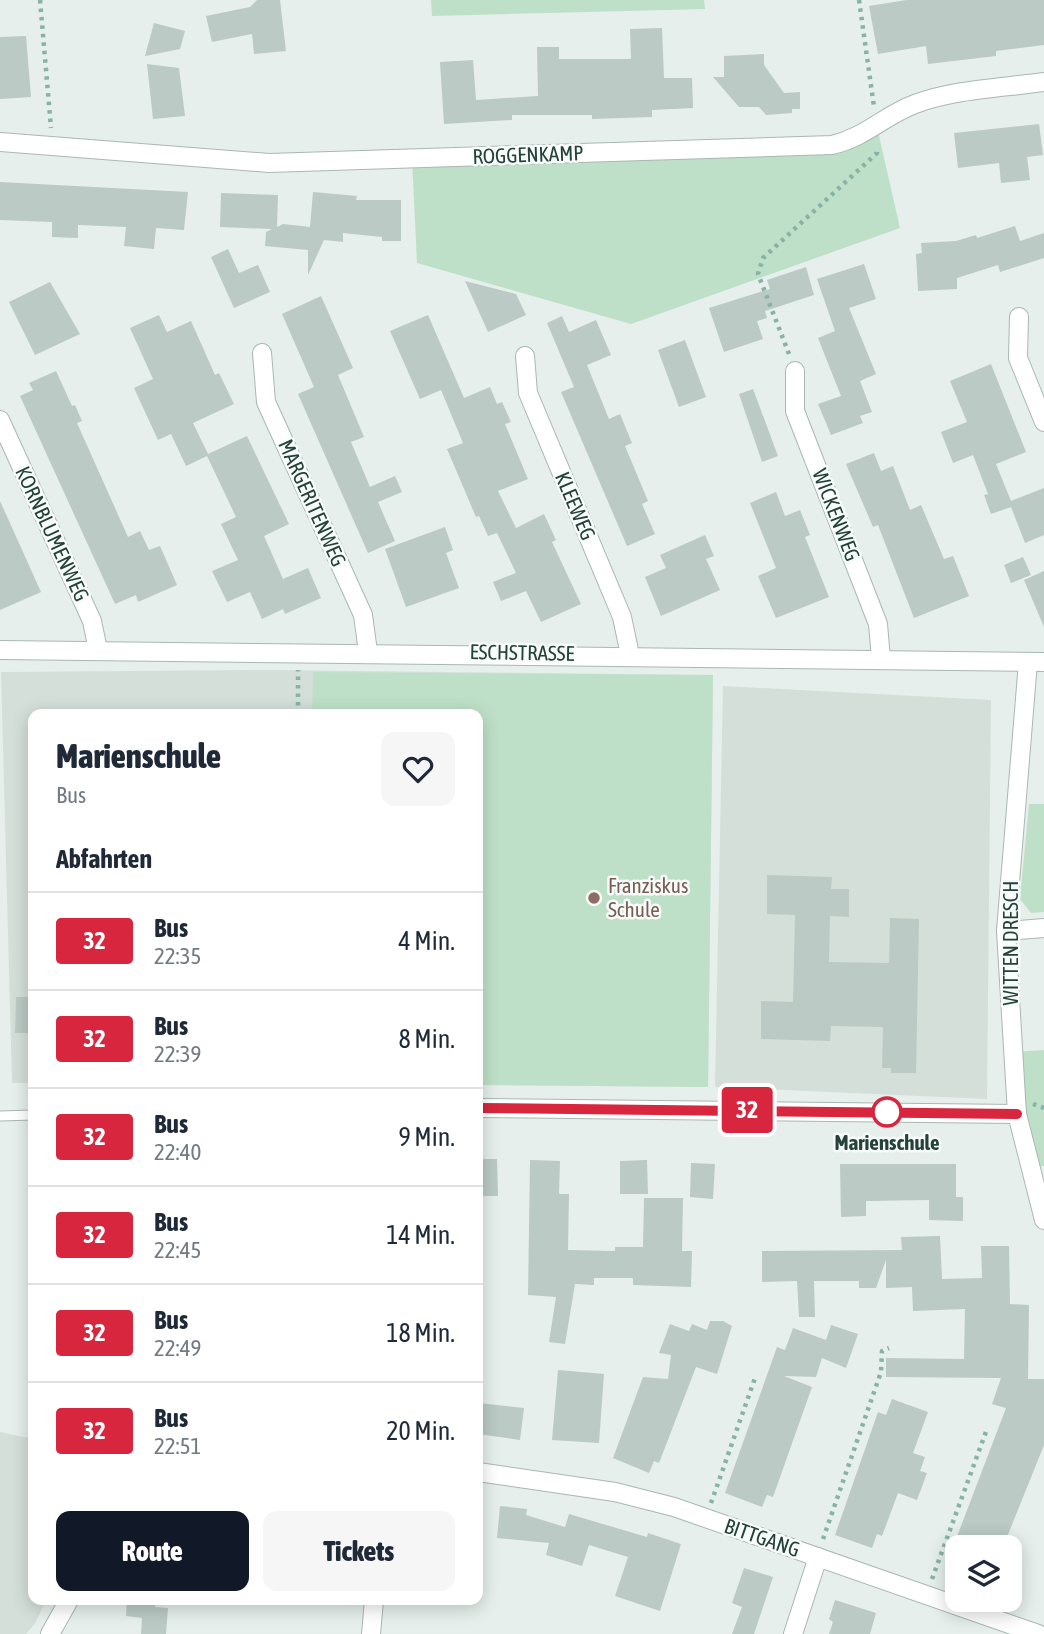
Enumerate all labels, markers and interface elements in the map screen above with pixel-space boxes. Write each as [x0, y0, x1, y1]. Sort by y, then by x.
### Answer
street label: ROGGENKAMP [472, 140, 584, 168]
street label: MARGERITENWEG [274, 435, 352, 570]
street label: KORNBLUMENWEG [11, 462, 95, 605]
street label: WICKENWEG [808, 465, 866, 564]
street label: KLEEWEG [551, 468, 601, 543]
street label: ESCHSTRASSE [469, 639, 575, 665]
button: heart [381, 732, 455, 806]
text: Marienschule [56, 737, 221, 775]
text: Bus [56, 782, 86, 808]
text: Abfahrten [56, 844, 152, 874]
place label: Franziskus Schule [608, 873, 688, 921]
street label: WITTEN DRESCH [998, 881, 1022, 1005]
marker: Franziskus Schule [586, 890, 602, 906]
text: Bus [154, 913, 188, 943]
text: 4 Min. [399, 926, 455, 956]
text: 32 [83, 927, 106, 954]
text: 22:35 [154, 943, 201, 969]
text: Bus [154, 1011, 188, 1041]
text: 8 Min. [399, 1024, 455, 1054]
text: 32 [83, 1025, 106, 1052]
text: 22:39 [154, 1041, 201, 1067]
line badge: 32 [716, 1087, 778, 1133]
text: 32 [736, 1096, 758, 1123]
marker: Marienschule [872, 1097, 902, 1127]
text: Bus [154, 1109, 188, 1139]
text: 9 Min. [399, 1122, 455, 1152]
text: 32 [83, 1123, 106, 1150]
place label: Marienschule [835, 1130, 939, 1154]
text: 22:40 [154, 1139, 201, 1165]
text: Bus [154, 1207, 188, 1237]
text: 14 Min. [386, 1220, 455, 1250]
text: 32 [83, 1221, 106, 1248]
text: 22:45 [154, 1237, 201, 1263]
text: Bus [154, 1305, 188, 1335]
text: 18 Min. [386, 1318, 455, 1348]
text: 32 [83, 1319, 106, 1346]
text: 22:49 [154, 1335, 201, 1361]
text: Bus [154, 1403, 188, 1433]
text: 20 Min. [386, 1416, 455, 1446]
text: 32 [83, 1417, 106, 1444]
text: 22:51 [154, 1433, 201, 1459]
button: Route [56, 1511, 249, 1591]
button: Tickets [263, 1511, 455, 1591]
street label: BITTGANG [721, 1513, 803, 1561]
map controls [945, 1535, 1022, 1612]
button: layers [945, 1535, 1022, 1612]

